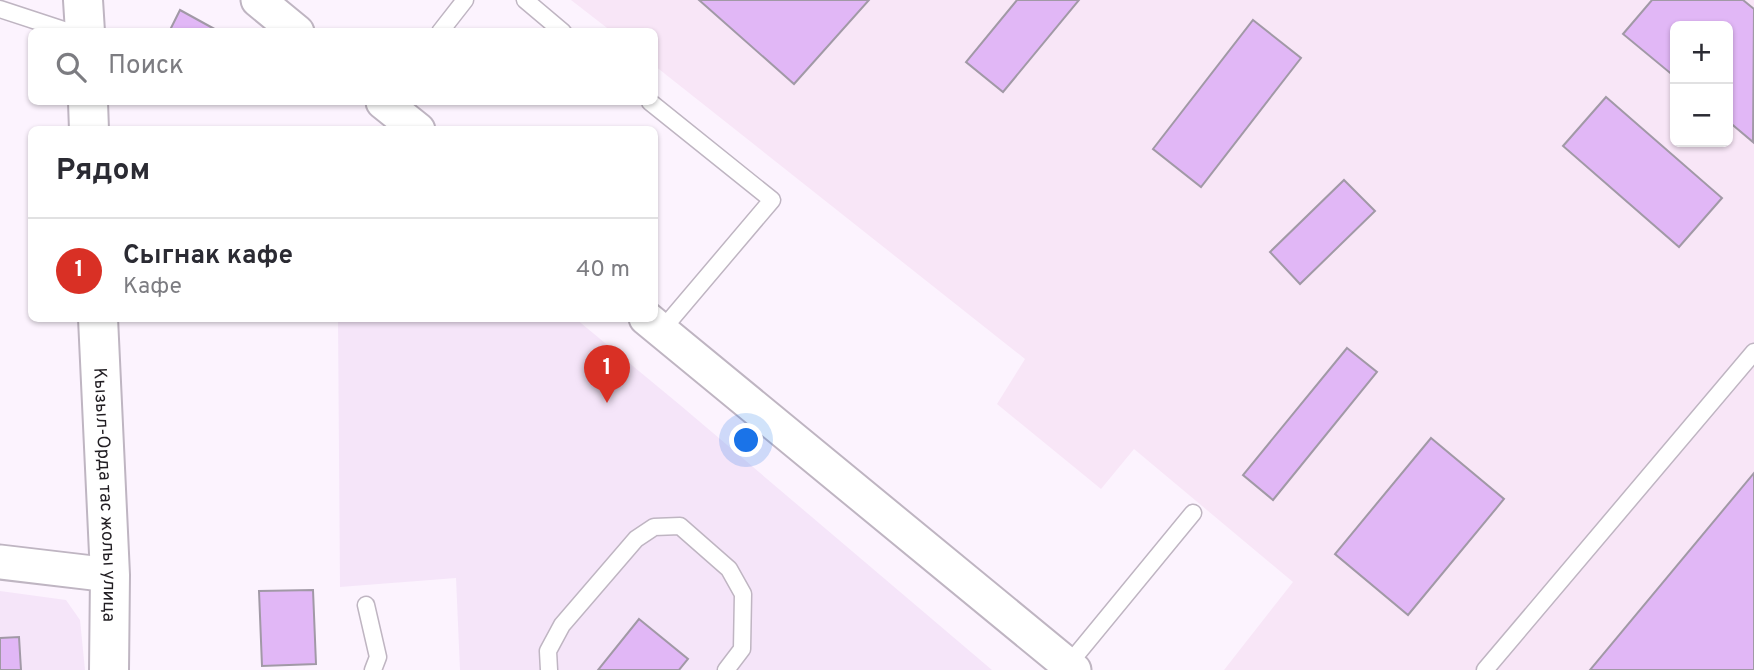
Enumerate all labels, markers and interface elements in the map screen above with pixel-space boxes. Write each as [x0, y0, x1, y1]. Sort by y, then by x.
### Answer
map controls [1670, 21, 1733, 147]
button: + [1670, 21, 1733, 84]
search box [28, 28, 658, 105]
icon: search [52, 48, 90, 86]
text: Поиск [108, 50, 184, 83]
button: − [1670, 84, 1733, 147]
text: Рядом [56, 153, 150, 190]
text: Сыгнак кафе [123, 240, 293, 273]
text: 1 [74, 256, 84, 285]
text: 40 m [576, 256, 630, 285]
text: Кафе [123, 273, 182, 302]
pin: 1 [584, 345, 630, 403]
street label: Кызыл-Орда тас жолы улица [87, 367, 120, 622]
your location [729, 423, 763, 457]

